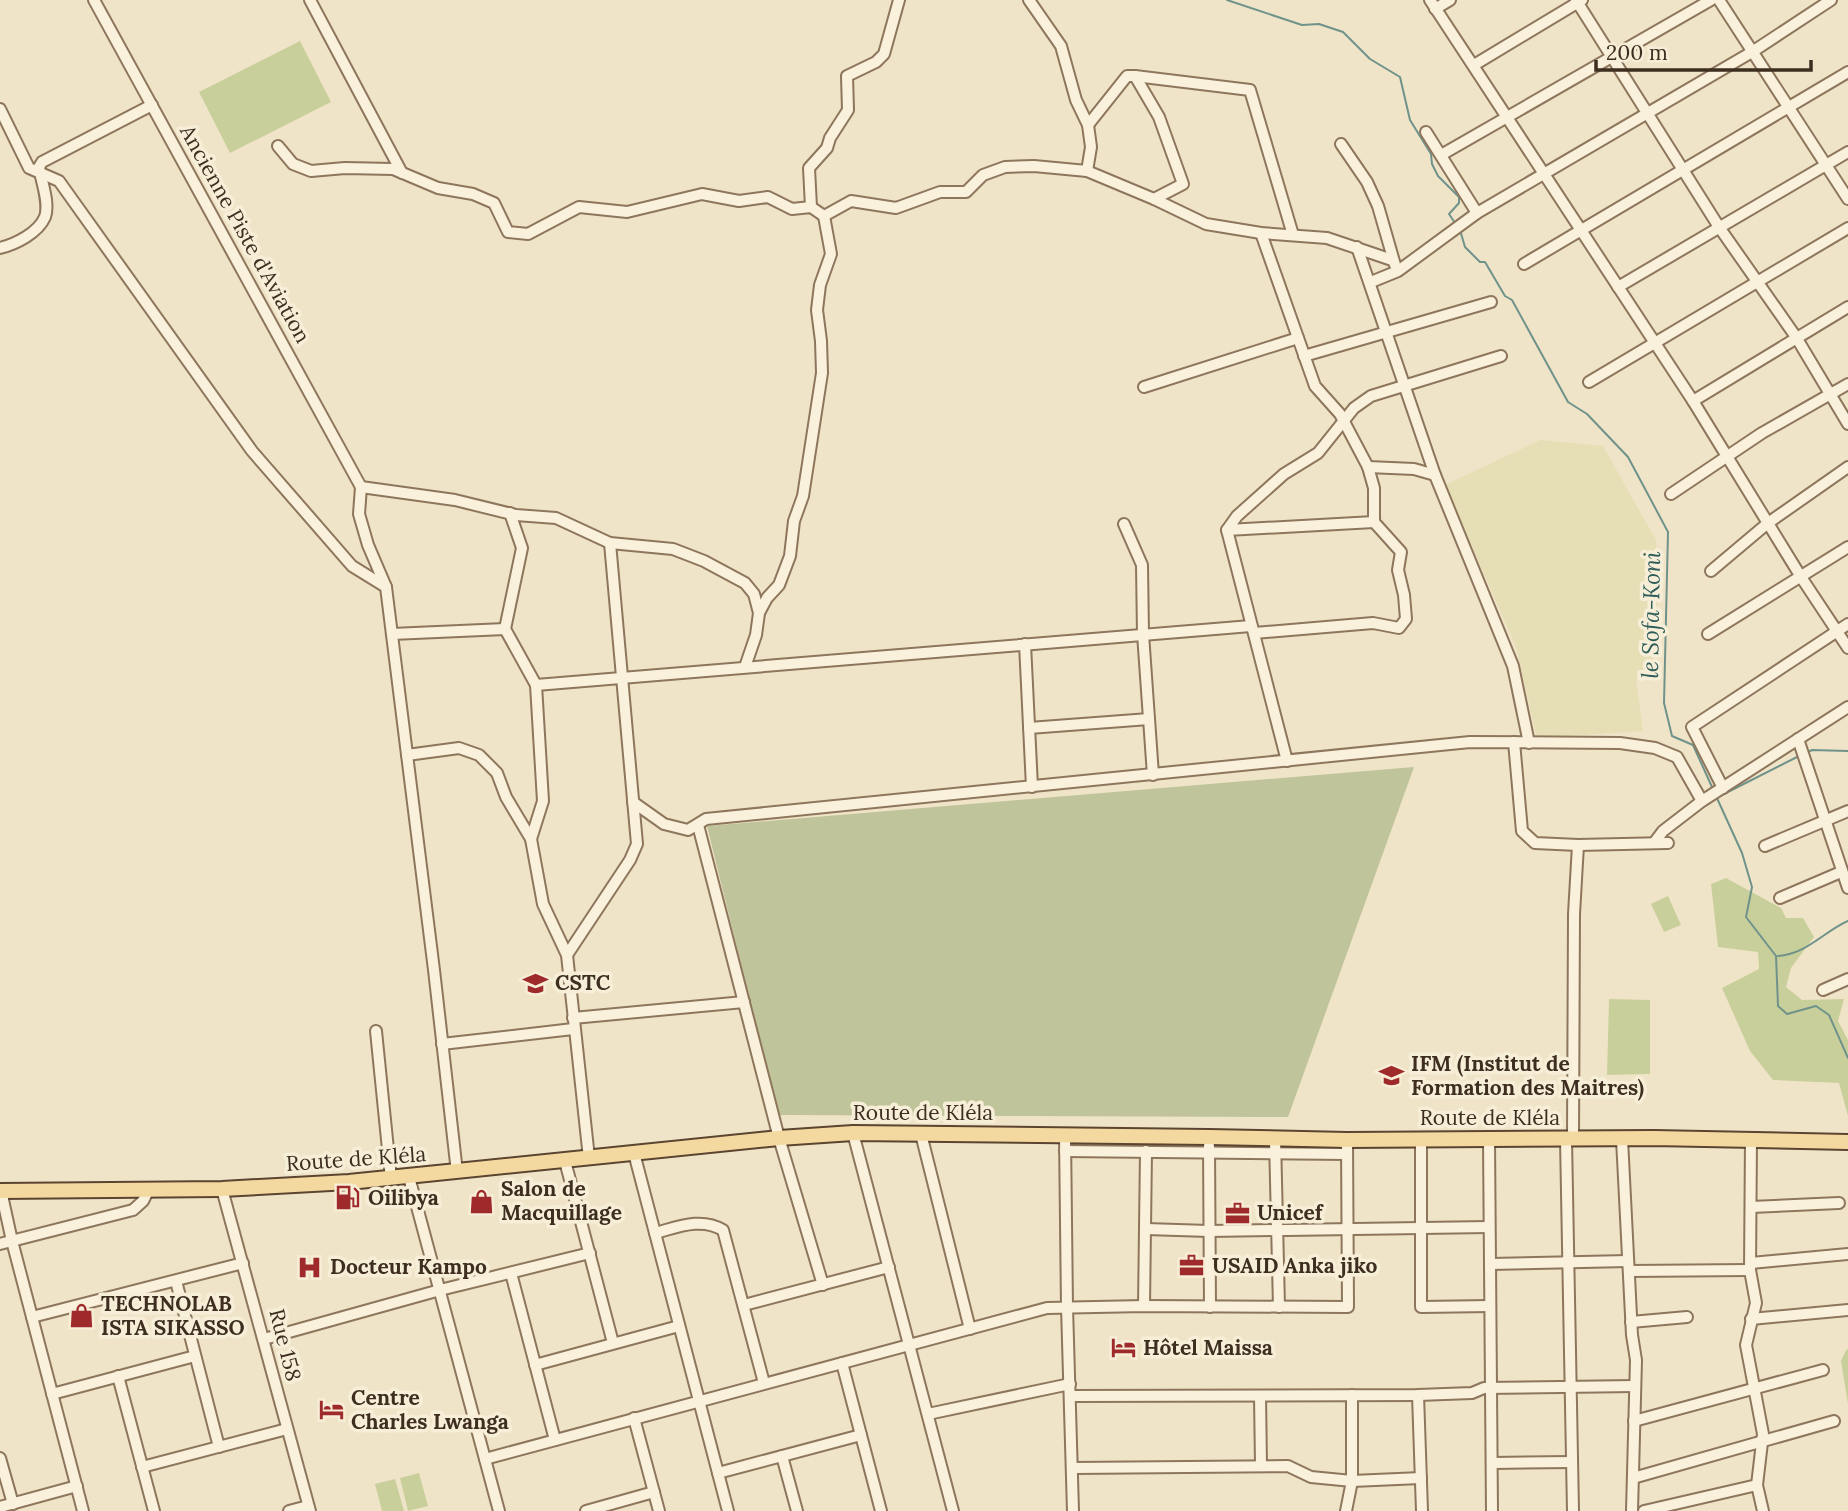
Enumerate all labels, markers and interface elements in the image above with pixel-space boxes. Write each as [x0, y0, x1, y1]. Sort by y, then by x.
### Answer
scale bar [1596, 28, 1811, 72]
text: 200 m [1606, 39, 1668, 66]
street label: Ancienne Piste d'Aviation [174, 119, 317, 348]
water label: le Sofa-Koni [1635, 551, 1666, 679]
school or university icon: CSTC [521, 969, 549, 997]
place label: CSTC [555, 969, 611, 996]
place label: IFM (Institut de Formation des Maitres) [1411, 1050, 1644, 1101]
school or university icon: IFM (Institut de Formation des Maitres) [1377, 1062, 1405, 1090]
street label: Route de Kléla [853, 1099, 993, 1126]
street label: Route de Kléla [1420, 1104, 1560, 1131]
street label: Route de Kléla [285, 1140, 427, 1177]
place label: Salon de Macquillage [501, 1175, 622, 1226]
fuel station icon: Oilibya [334, 1184, 362, 1212]
place label: Oilibya [368, 1184, 439, 1211]
shop icon: Salon de Macquillage [467, 1187, 495, 1215]
office icon: Unicef [1223, 1199, 1251, 1227]
place label: Unicef [1257, 1199, 1324, 1226]
office icon: USAID Anka jiko [1178, 1252, 1206, 1280]
place label: USAID Anka jiko [1212, 1252, 1377, 1279]
hospital icon: Docteur Kampo [296, 1253, 324, 1281]
place label: Docteur Kampo [330, 1253, 487, 1280]
place label: TECHNOLAB ISTA SIKASSO [101, 1290, 245, 1341]
shop icon: TECHNOLAB ISTA SIKASSO [67, 1302, 95, 1330]
street label: Rue 158 [263, 1306, 307, 1384]
hotel icon: Hôtel Maissa [1109, 1334, 1137, 1362]
place label: Hôtel Maissa [1143, 1334, 1273, 1361]
place label: Centre Charles Lwanga [351, 1384, 509, 1435]
hotel icon: Centre Charles Lwanga [317, 1396, 345, 1424]

